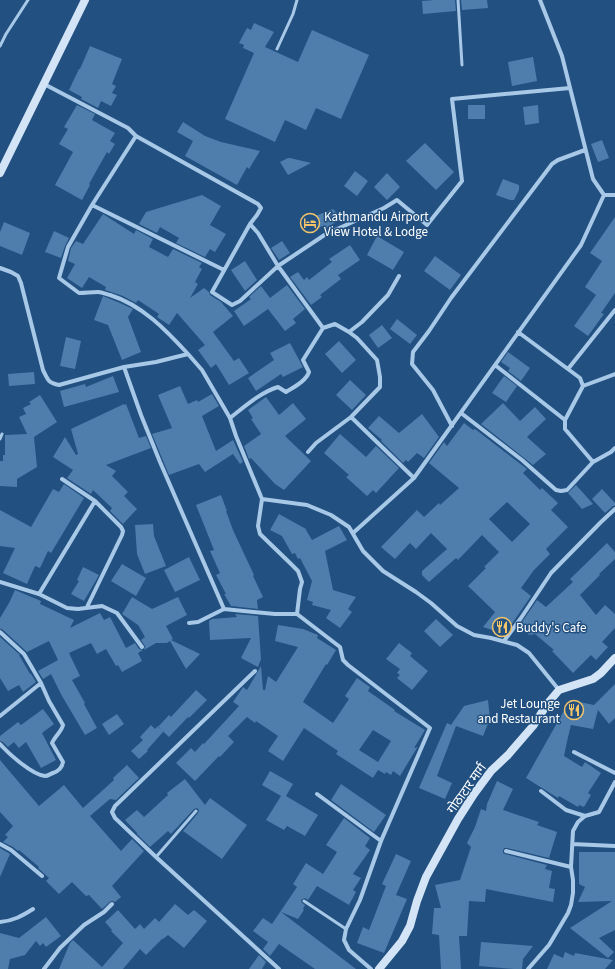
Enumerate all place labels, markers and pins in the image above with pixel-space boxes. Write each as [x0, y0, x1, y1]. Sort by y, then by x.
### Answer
place label: Kathmandu Airport View Hotel & Lodge [324, 208, 429, 241]
hotel icon: Kathmandu Airport View Hotel & Lodge [299, 212, 321, 234]
restaurant icon: Buddy's Cafe [491, 616, 513, 638]
place label: Buddy's Cafe [516, 619, 586, 637]
place label: Jet Lounge and Restaurant [478, 695, 561, 728]
restaurant icon: Jet Lounge and Restaurant [563, 699, 585, 721]

